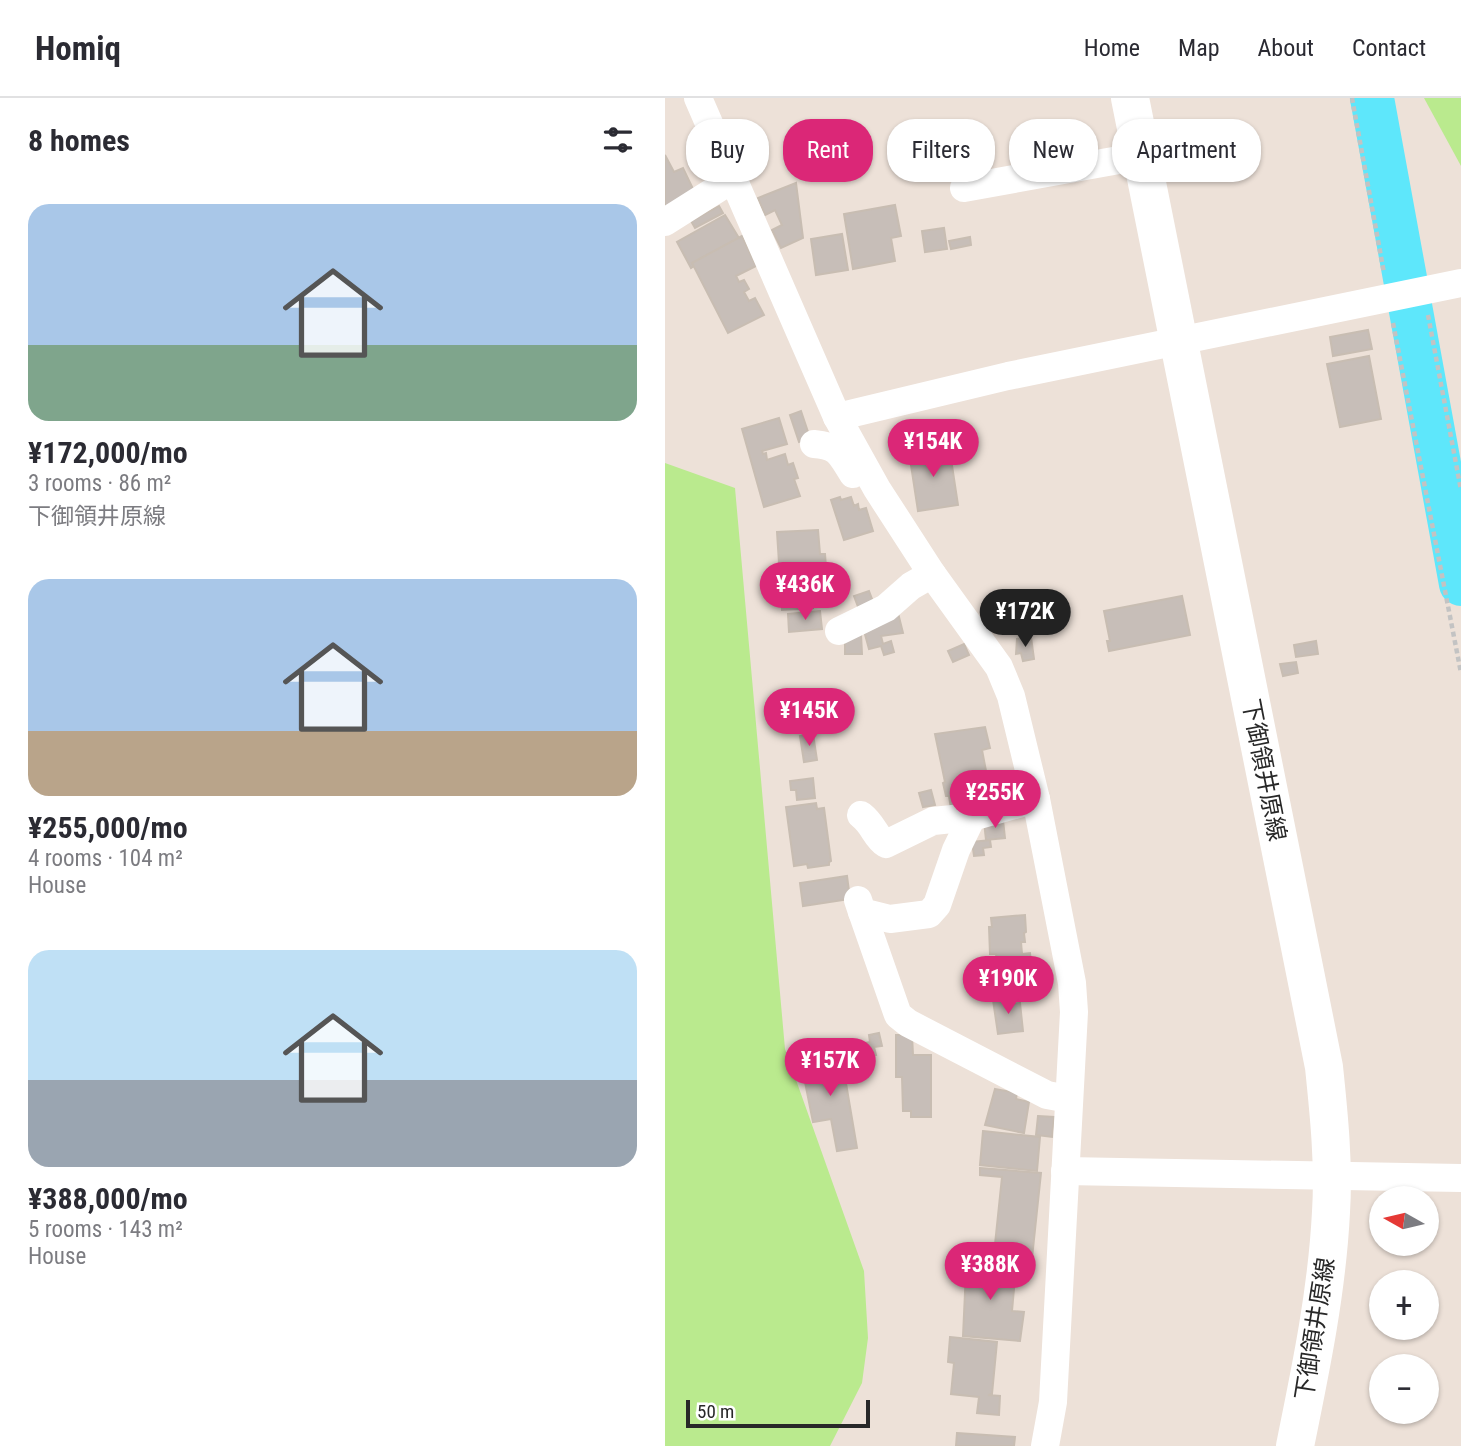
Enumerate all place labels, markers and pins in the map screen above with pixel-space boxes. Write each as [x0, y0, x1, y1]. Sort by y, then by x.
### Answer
pin: ¥154K [884, 420, 982, 479]
pin: ¥436K [756, 562, 854, 622]
pin: ¥172K [976, 589, 1074, 649]
pin: ¥145K [760, 688, 858, 748]
pin: ¥255K [946, 770, 1044, 830]
pin: ¥190K [959, 956, 1057, 1016]
pin: ¥157K [781, 1038, 879, 1098]
pin: ¥388K [941, 1242, 1039, 1302]

